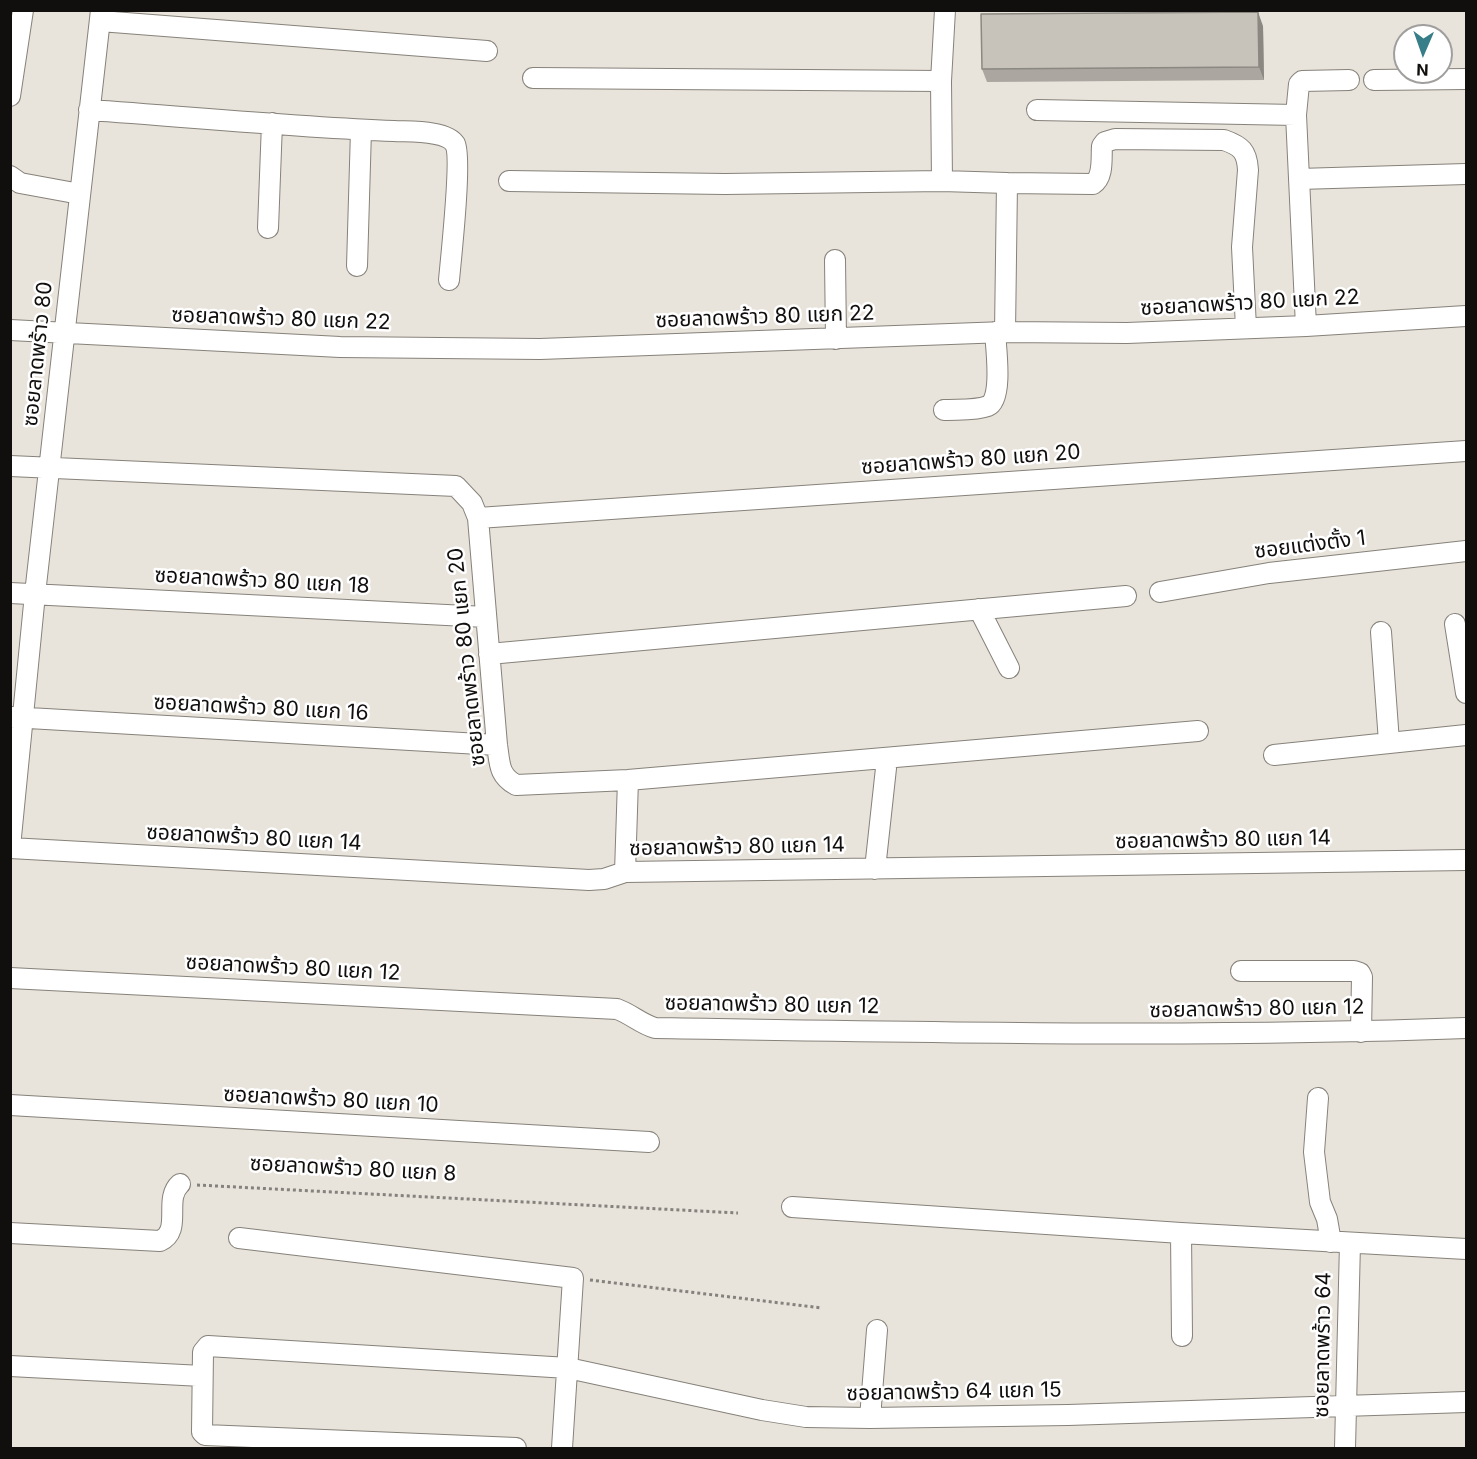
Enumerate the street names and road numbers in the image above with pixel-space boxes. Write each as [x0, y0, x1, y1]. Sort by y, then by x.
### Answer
street label: ซอยลาดพร้าว 80 [18, 280, 58, 428]
street label: ซอยลาดพร้าว 80 แยก 22 [1140, 285, 1360, 321]
street label: ซอยลาดพร้าว 80 แยก 22 [655, 301, 875, 333]
street label: ซอยลาดพร้าว 80 แยก 22 [171, 303, 391, 335]
street label: ซอยลาดพร้าว 80 แยก 20 [861, 440, 1081, 480]
street label: ซอยแต่งตั้ง 1 [1253, 526, 1367, 564]
street label: ซอยลาดพร้าว 80 แยก 20 [443, 546, 491, 768]
street label: ซอยลาดพร้าว 80 แยก 18 [154, 563, 370, 599]
street label: ซอยลาดพร้าว 80 แยก 16 [153, 690, 369, 726]
street label: ซอยลาดพร้าว 80 แยก 14 [146, 820, 362, 856]
street label: ซอยลาดพร้าว 80 แยก 14 [1115, 826, 1331, 854]
street label: ซอยลาดพร้าว 80 แยก 14 [629, 833, 845, 861]
street label: ซอยลาดพร้าว 80 แยก 12 [185, 950, 401, 986]
street label: ซอยลาดพร้าว 80 แยก 12 [664, 991, 880, 1019]
street label: ซอยลาดพร้าว 80 แยก 12 [1149, 995, 1365, 1023]
street label: ซอยลาดพร้าว 80 แยก 10 [223, 1082, 439, 1118]
street label: ซอยลาดพร้าว 80 แยก 8 [249, 1151, 457, 1187]
street label: ซอยลาดพร้าว 64 [1309, 1272, 1337, 1418]
street label: ซอยลาดพร้าว 64 แยก 15 [846, 1378, 1062, 1406]

